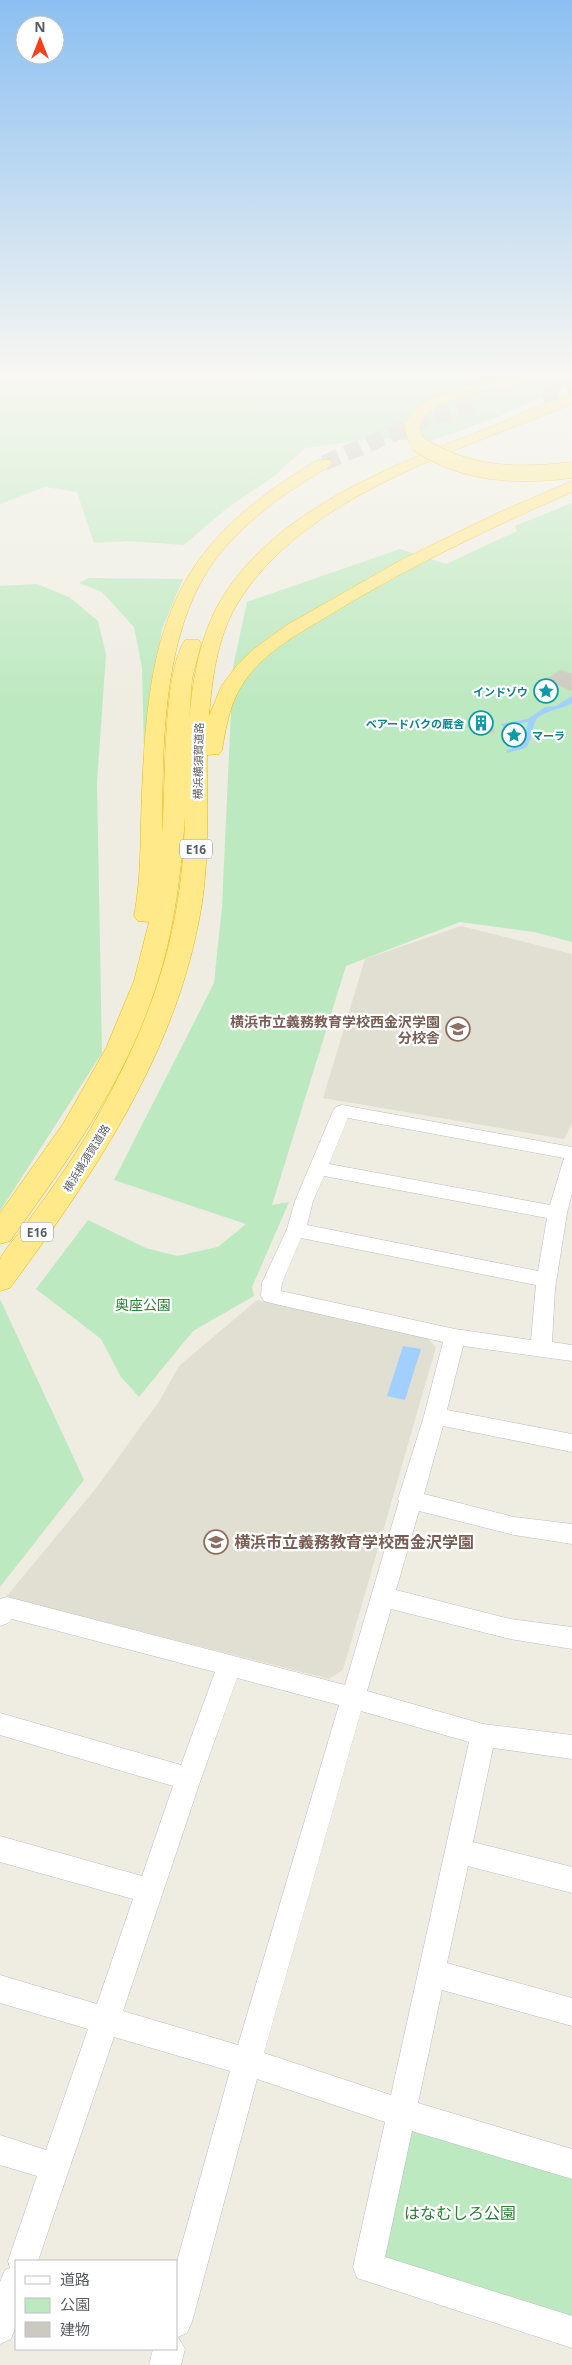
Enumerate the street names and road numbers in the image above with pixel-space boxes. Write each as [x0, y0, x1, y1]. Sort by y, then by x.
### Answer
street label: 横浜横須賀道路 [190, 722, 206, 800]
road number: E16 [180, 840, 212, 859]
street label: 横浜横須賀道路 [59, 1121, 113, 1195]
road number: E16 [21, 1222, 53, 1242]

